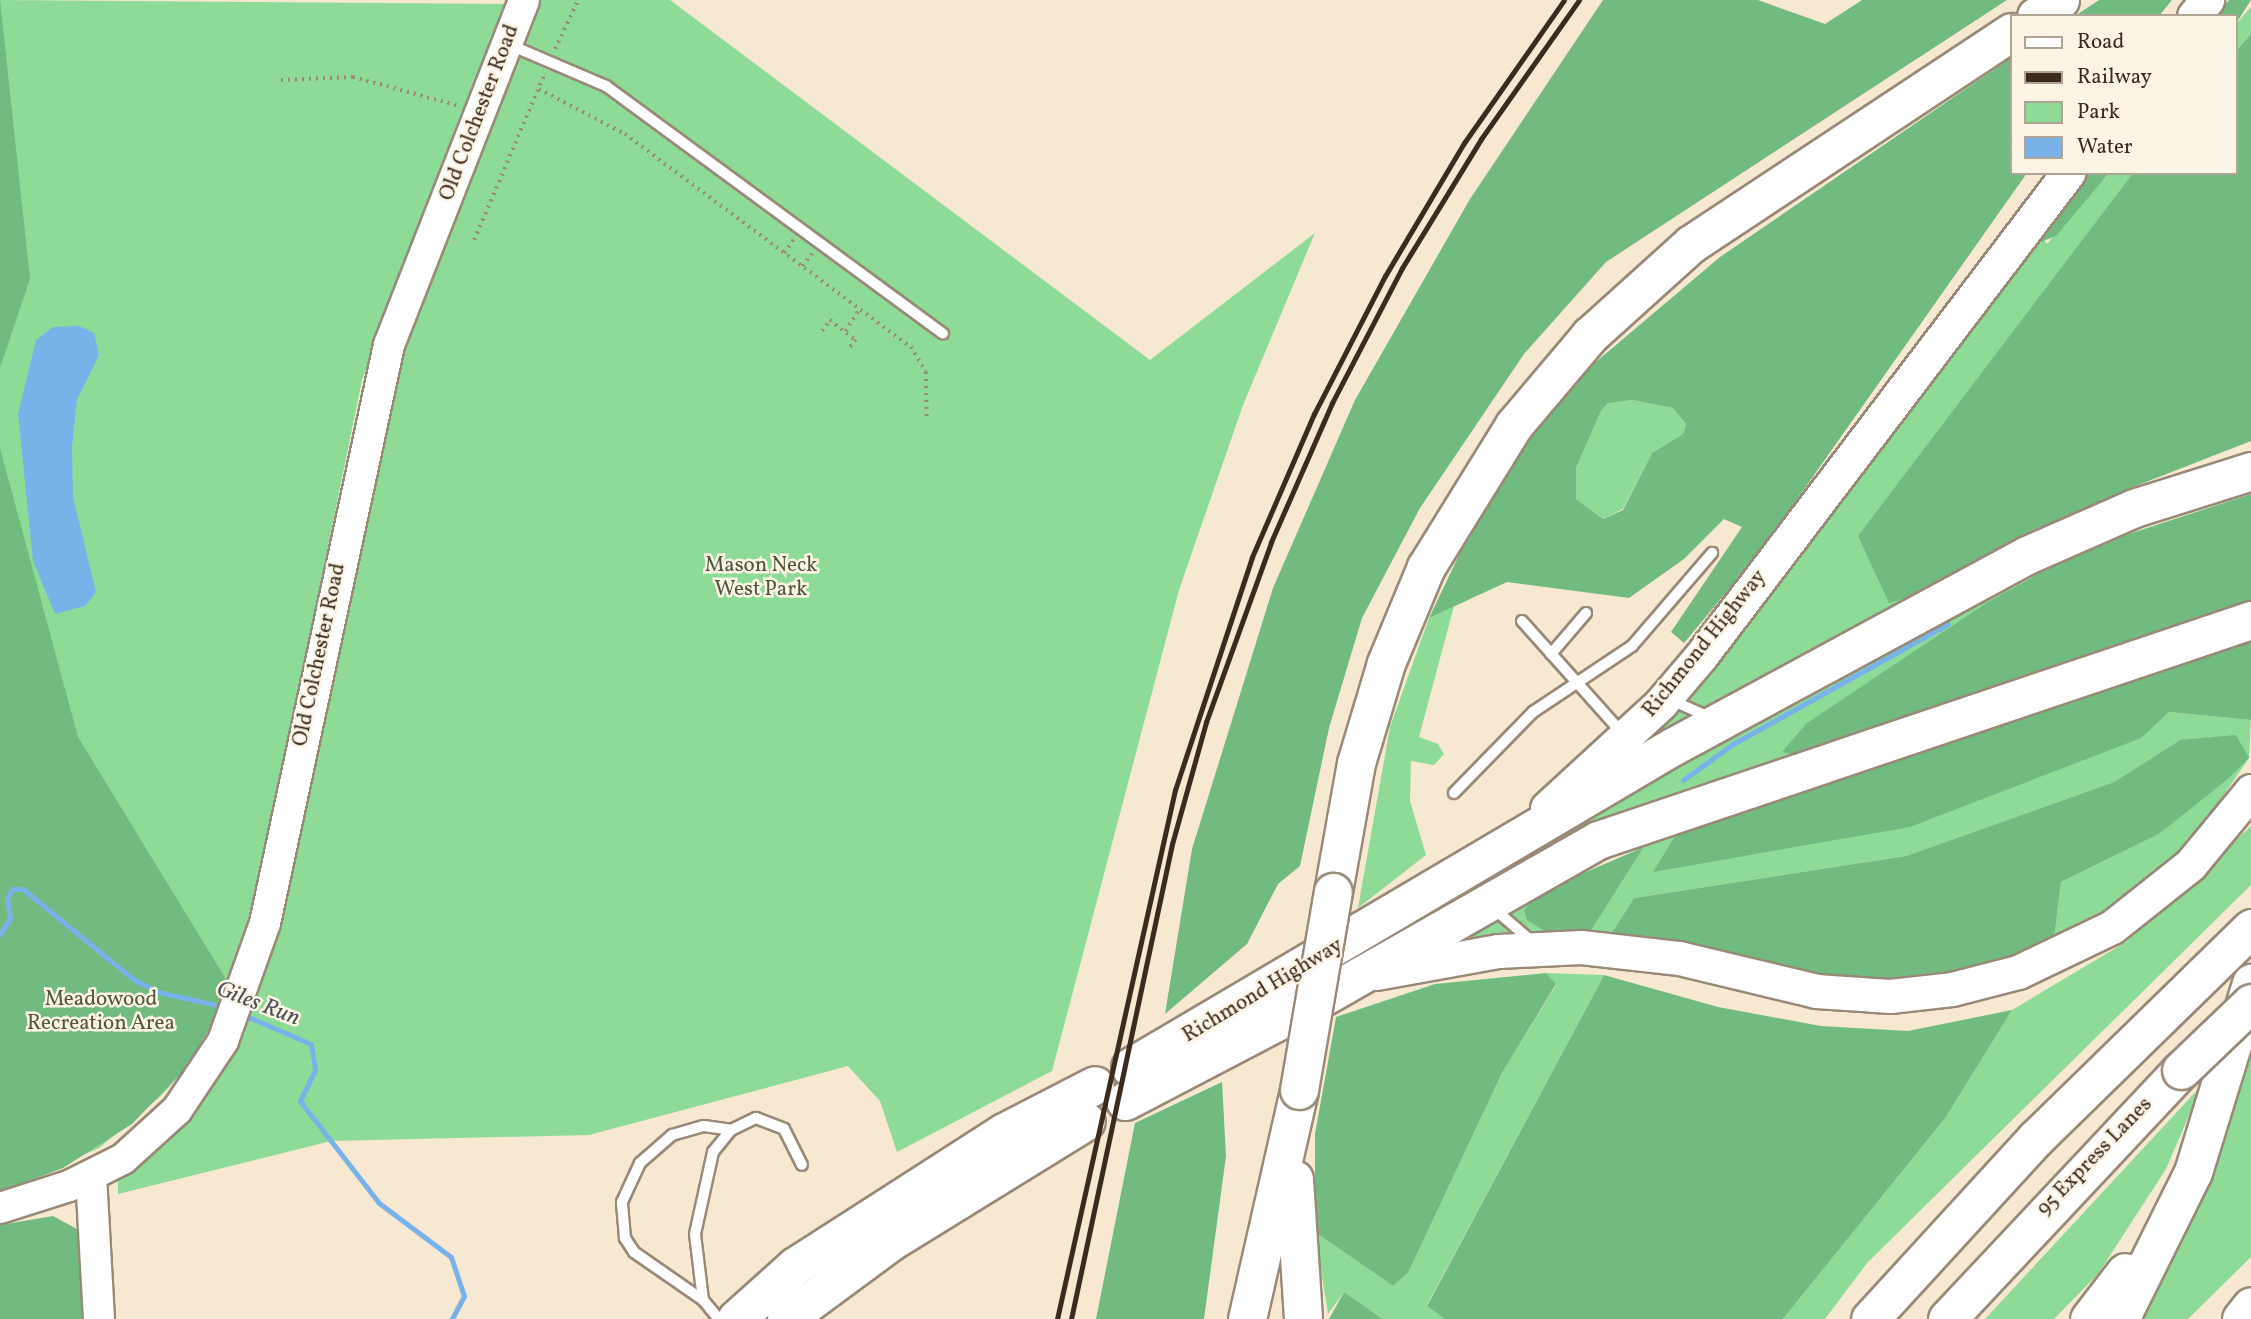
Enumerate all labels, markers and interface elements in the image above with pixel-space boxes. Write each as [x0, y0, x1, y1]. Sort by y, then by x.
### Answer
legend [2010, 14, 2237, 175]
street label: Old Colchester Road [435, 21, 525, 205]
text: Road [2077, 28, 2124, 57]
text: Railway [2077, 63, 2152, 92]
text: Park [2077, 98, 2120, 127]
text: Water [2077, 133, 2133, 162]
park label: Mason Neck West Park [705, 553, 817, 603]
street label: Old Colchester Road [288, 561, 352, 749]
street label: Richmond Highway [1638, 565, 1772, 723]
street label: Richmond Highway [1178, 933, 1348, 1049]
water label: Giles Run [212, 976, 304, 1032]
park label: Meadowood Recreation Area [27, 987, 175, 1037]
street label: 95 Express Lanes [2032, 1092, 2158, 1222]

